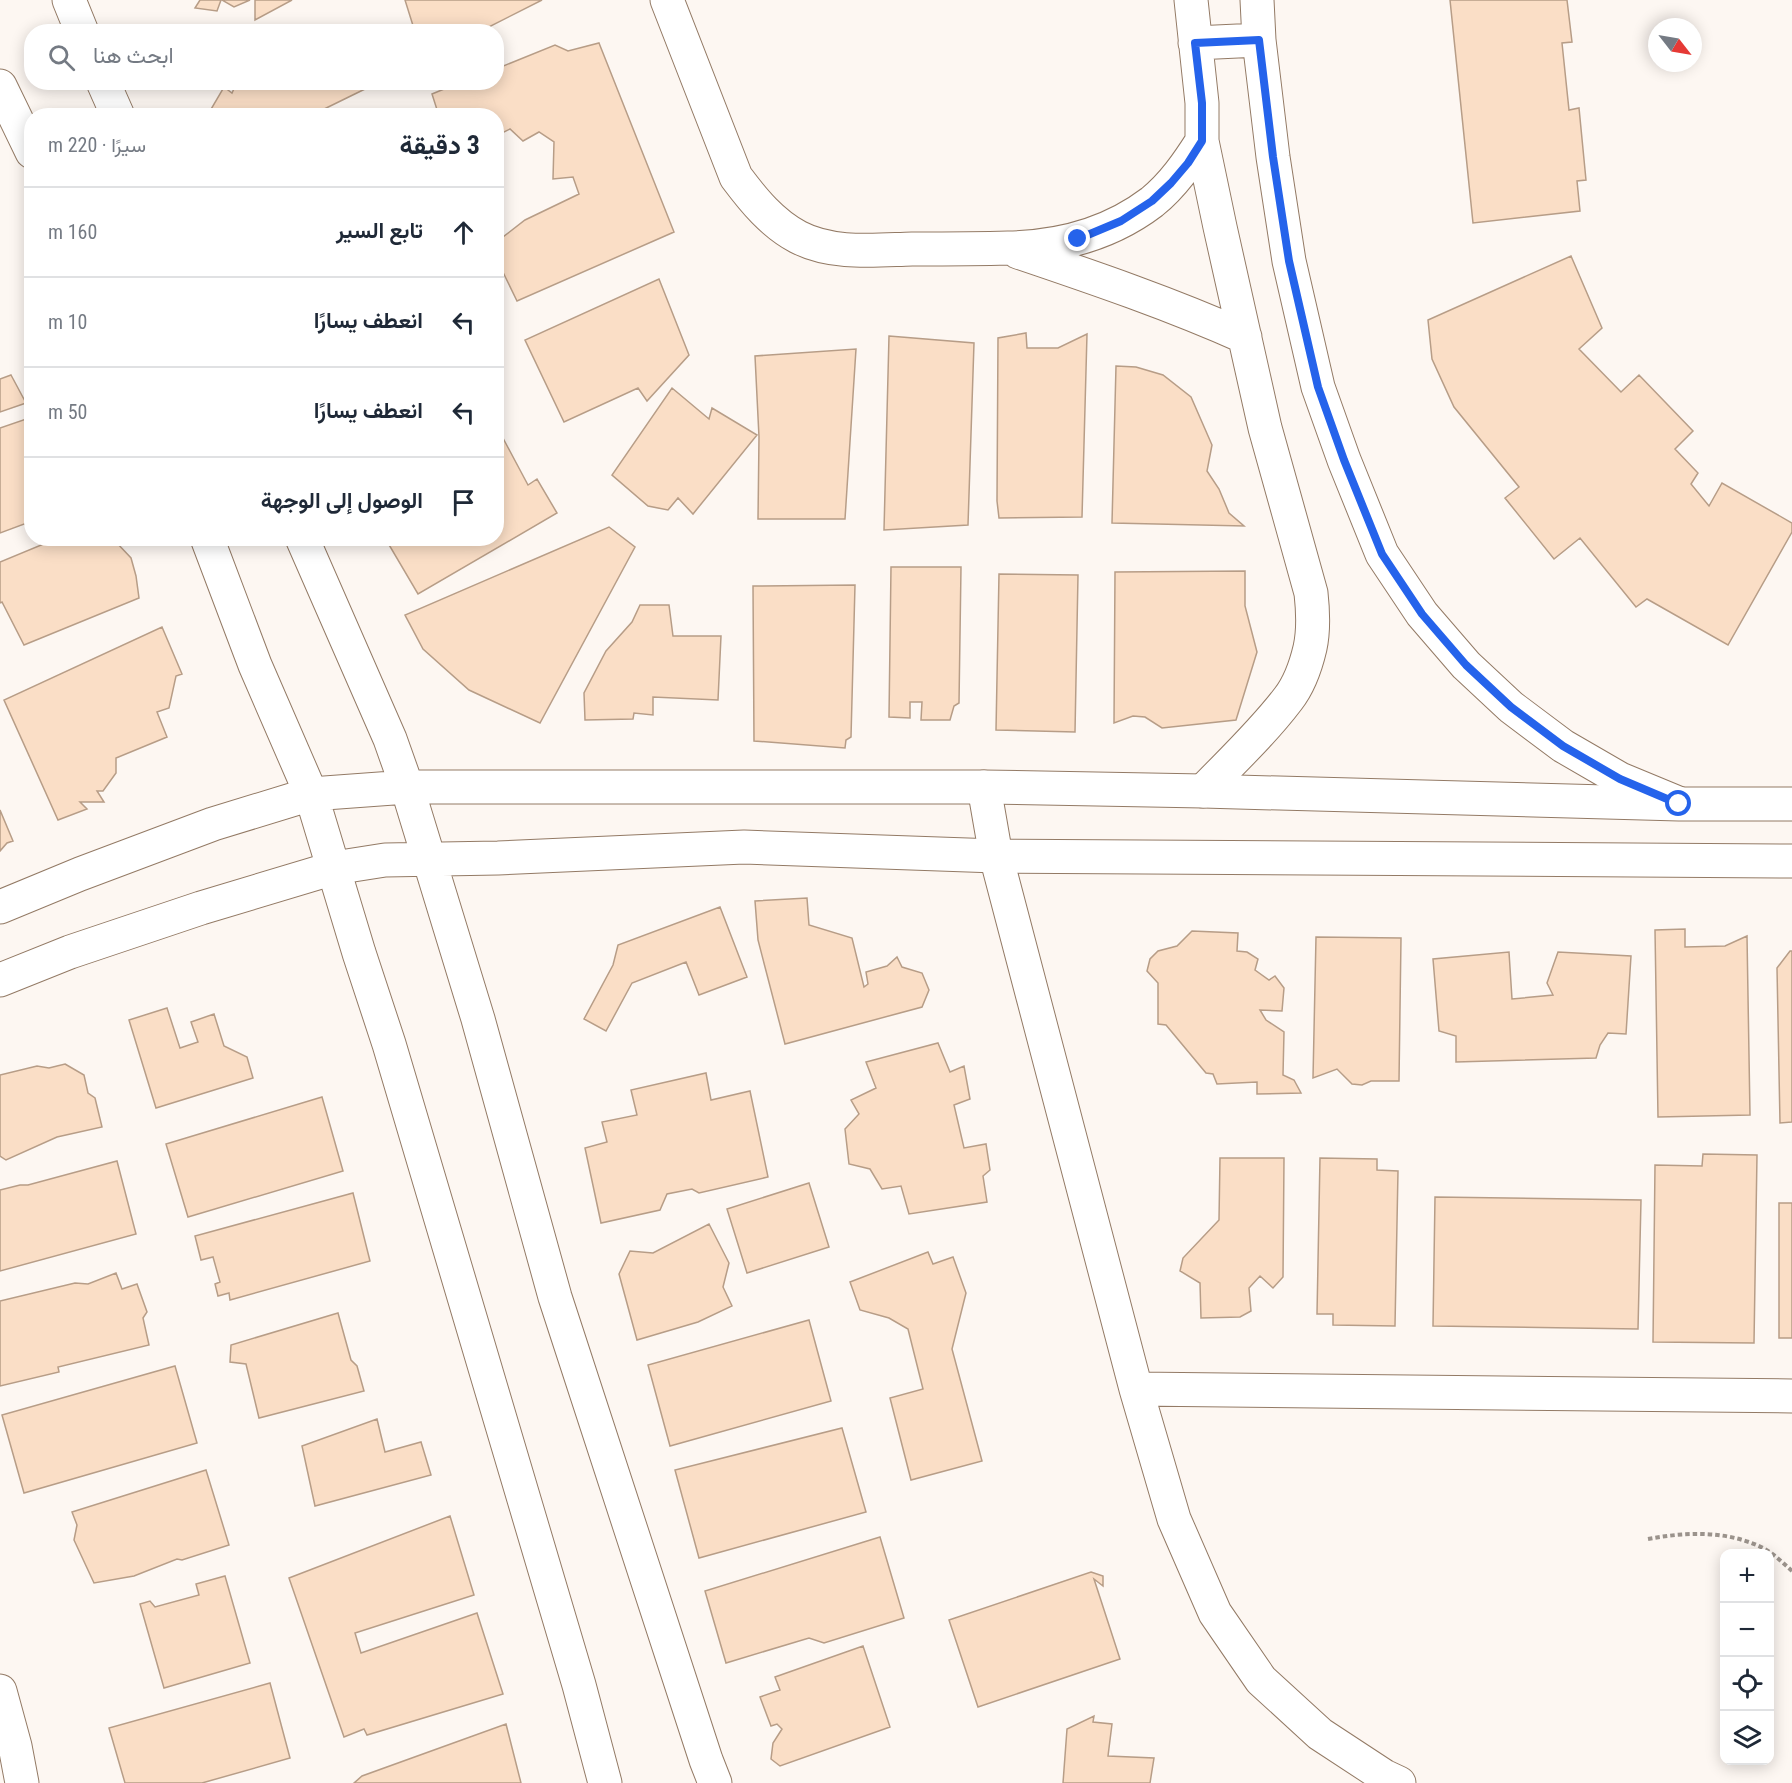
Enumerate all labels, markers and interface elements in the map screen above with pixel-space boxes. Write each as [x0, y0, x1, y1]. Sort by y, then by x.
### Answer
north arrow [1648, 18, 1702, 72]
search box [24, 24, 504, 90]
icon: search [45, 41, 78, 74]
text: ابحث هنا [93, 43, 174, 68]
text: 3 دقيقة [400, 130, 480, 160]
text: سيرًا · 220 m [48, 133, 146, 157]
icon: ahead [447, 216, 480, 249]
text: تابع السير [336, 218, 423, 243]
text: 160 m [48, 220, 97, 244]
route end [1064, 225, 1090, 251]
icon: left [447, 306, 480, 339]
text: انعطف يسارًا [314, 308, 423, 333]
text: 10 m [48, 310, 87, 334]
icon: left [447, 396, 480, 429]
text: انعطف يسارًا [314, 398, 423, 423]
text: 50 m [48, 400, 87, 424]
icon: arrive [447, 486, 480, 519]
text: الوصول إلى الوجهة [261, 488, 423, 513]
route start [1665, 790, 1691, 816]
map controls [1720, 1549, 1774, 1765]
button: + [1720, 1549, 1774, 1603]
button: − [1720, 1603, 1774, 1657]
button: locate [1720, 1657, 1774, 1711]
button: layers [1720, 1711, 1774, 1765]

